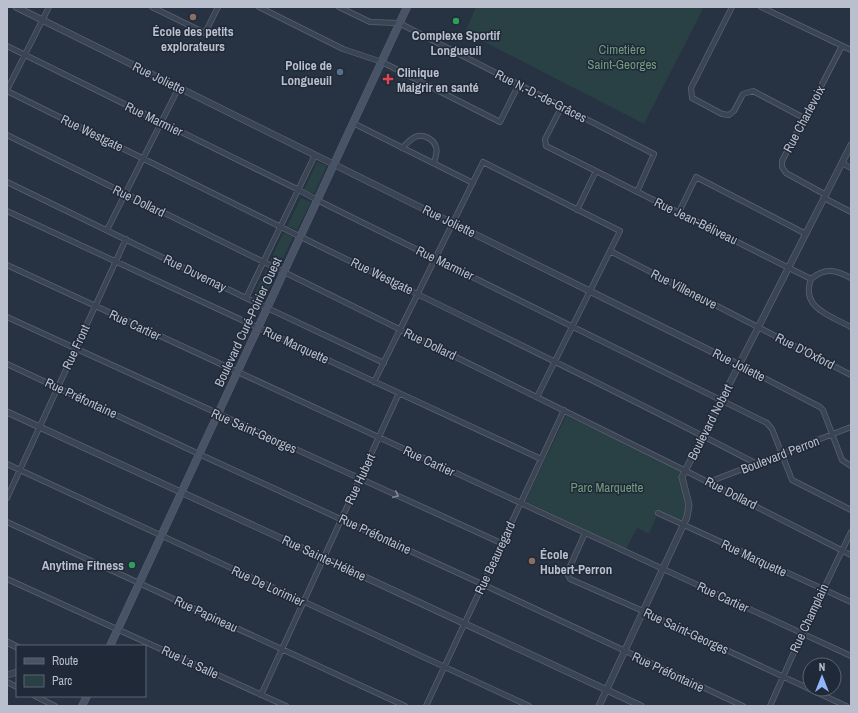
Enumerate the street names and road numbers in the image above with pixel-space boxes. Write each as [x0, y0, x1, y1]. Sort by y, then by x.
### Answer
street label: Rue Joliette [130, 58, 188, 98]
street label: Rue N.-D.-de-Grâces [492, 66, 590, 126]
street label: Rue Charlevoix [779, 82, 829, 155]
street label: Rue Marmier [122, 98, 186, 140]
street label: Rue Westgate [58, 111, 126, 155]
street label: Rue Dollard [110, 181, 168, 221]
street label: Rue Jean-Béliveau [652, 193, 741, 249]
street label: Rue Joliette [420, 201, 478, 241]
street label: Rue Marmier [413, 242, 477, 284]
street label: Rue Duvernay [161, 250, 230, 296]
street label: Boulevard Curé-Poirier Ouest [210, 254, 286, 389]
street label: Rue Westgate [348, 254, 416, 298]
street label: Rue Villeneuve [648, 265, 720, 313]
street label: Rue Cartier [106, 306, 164, 345]
street label: Rue Front [58, 322, 94, 372]
street label: Rue Marquette [260, 322, 332, 368]
street label: Rue Dollard [401, 324, 459, 364]
street label: Rue D'Oxford [773, 329, 838, 373]
street label: Rue Joliette [710, 345, 768, 386]
street label: Rue Préfontaine [42, 374, 120, 422]
street label: Boulevard Nobert [684, 381, 736, 463]
street label: Rue Saint-Georges [209, 405, 299, 457]
street label: Boulevard Perron [738, 432, 822, 478]
street label: Rue Cartier [400, 442, 458, 481]
street label: Rue Hubert [341, 451, 379, 507]
street label: Rue Dollard [702, 473, 760, 513]
street label: Rue Préfontaine [336, 510, 414, 558]
street label: Rue Beauregard [471, 519, 519, 597]
street label: Rue Sainte-Hélène [279, 531, 369, 585]
street label: Rue Marquette [718, 535, 790, 581]
street label: Rue De Lorimier [229, 562, 308, 611]
street label: Rue Cartier [694, 578, 752, 617]
street label: Rue Champlain [786, 581, 832, 655]
street label: Rue Papineau [172, 592, 241, 636]
street label: Rue Saint-Georges [641, 604, 731, 658]
street label: Rue La Salle [159, 641, 221, 683]
street label: Rue Préfontaine [629, 648, 707, 696]

